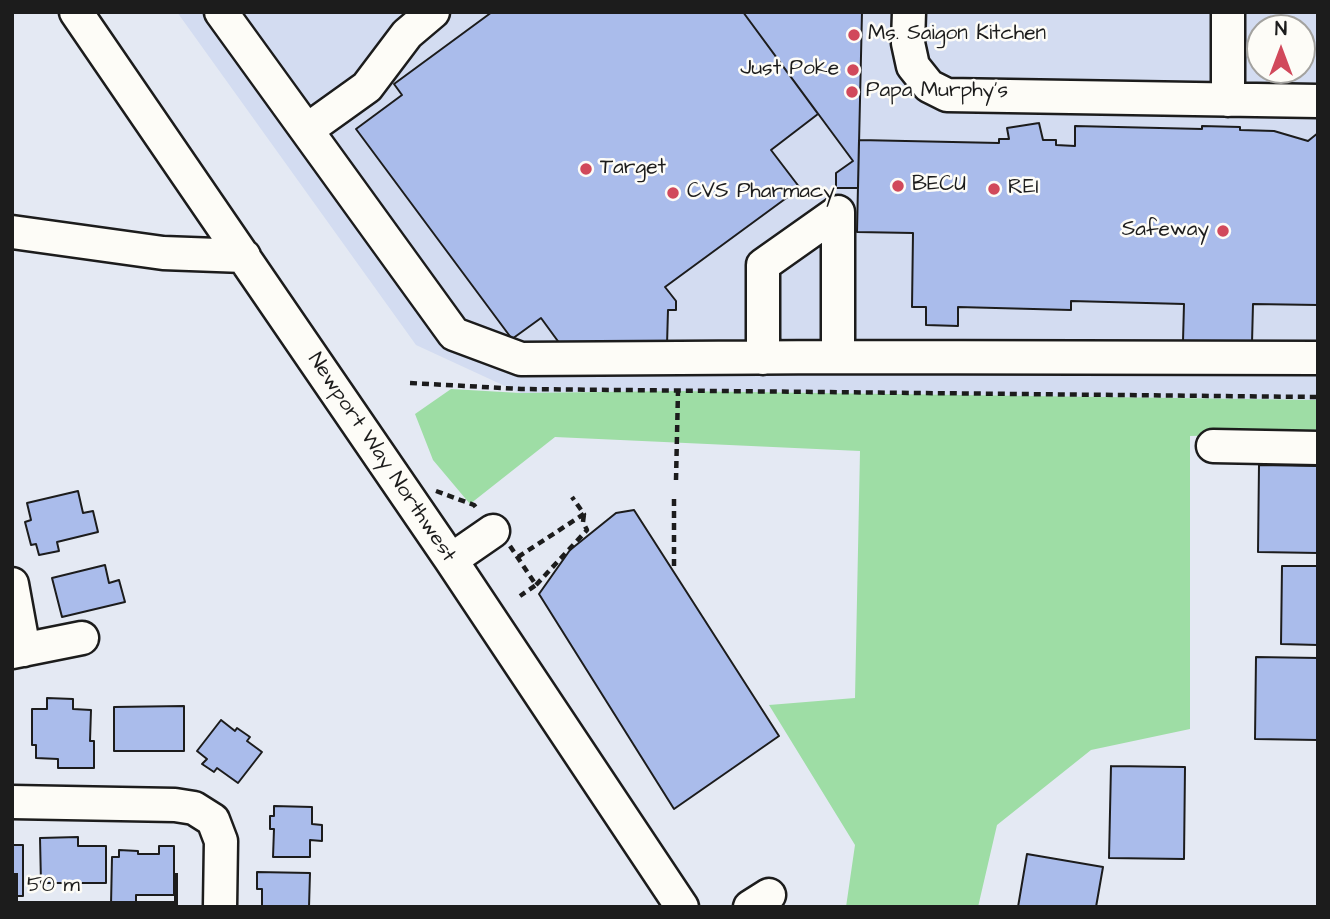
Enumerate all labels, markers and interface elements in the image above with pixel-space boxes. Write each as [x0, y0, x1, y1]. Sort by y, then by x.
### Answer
north arrow [1246, 14, 1316, 84]
text: N [1275, 16, 1287, 43]
place label: Ms. Saigon Kitchen [868, 22, 1046, 48]
marker: Ms. Saigon Kitchen [846, 27, 862, 43]
place label: Just Poke [740, 57, 839, 83]
marker: Just Poke [845, 62, 861, 78]
place label: Papa Murphy's [866, 79, 1008, 105]
marker: Papa Murphy's [844, 84, 860, 100]
place label: Target [600, 156, 666, 182]
marker: Target [578, 161, 594, 177]
place label: BECU [912, 173, 966, 199]
place label: REI [1008, 176, 1039, 202]
marker: BECU [890, 178, 906, 194]
place label: CVS Pharmacy [687, 180, 835, 206]
marker: REI [986, 181, 1002, 197]
marker: CVS Pharmacy [665, 185, 681, 201]
place label: Safeway [1122, 218, 1209, 244]
marker: Safeway [1215, 223, 1231, 239]
street label: Newport Way Northwest [302, 349, 460, 567]
scale bar [18, 860, 182, 904]
text: 50 m [27, 870, 80, 899]

